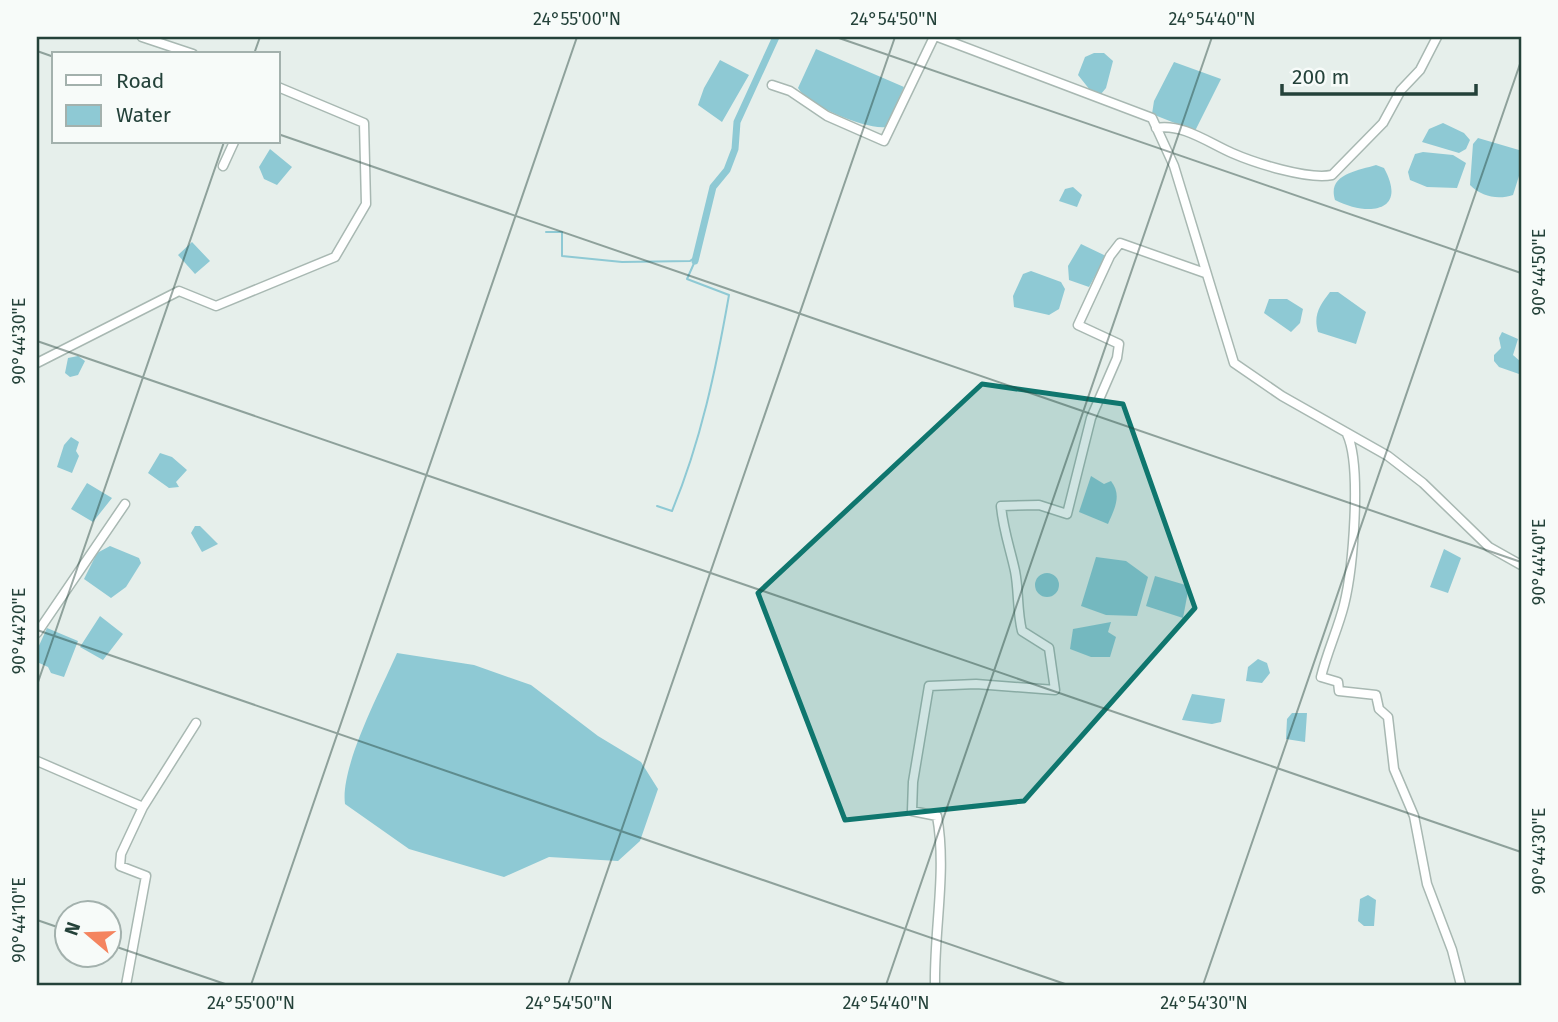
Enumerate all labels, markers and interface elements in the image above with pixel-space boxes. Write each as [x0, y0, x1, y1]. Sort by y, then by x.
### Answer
text: 24°55'00"N [533, 8, 621, 30]
text: 24°54'50"N [850, 8, 938, 30]
text: 24°54'40"N [1168, 8, 1256, 30]
legend [52, 52, 280, 144]
scale bar [1282, 52, 1476, 96]
text: 200 m [1292, 64, 1349, 90]
text: Road [116, 68, 164, 94]
text: Water [116, 102, 171, 128]
text: 90°44'50"E [1528, 229, 1550, 315]
text: 90°44'30"E [8, 298, 30, 384]
text: 90°44'40"E [1528, 519, 1550, 605]
text: 90°44'20"E [8, 588, 30, 674]
text: 90°44'30"E [1528, 808, 1550, 894]
text: 90°44'10"E [8, 877, 30, 963]
north arrow [52, 900, 122, 970]
text: N [59, 919, 85, 938]
text: 24°55'00"N [207, 992, 295, 1014]
text: 24°54'50"N [525, 992, 613, 1014]
text: 24°54'40"N [842, 992, 930, 1014]
text: 24°54'30"N [1160, 992, 1248, 1014]

